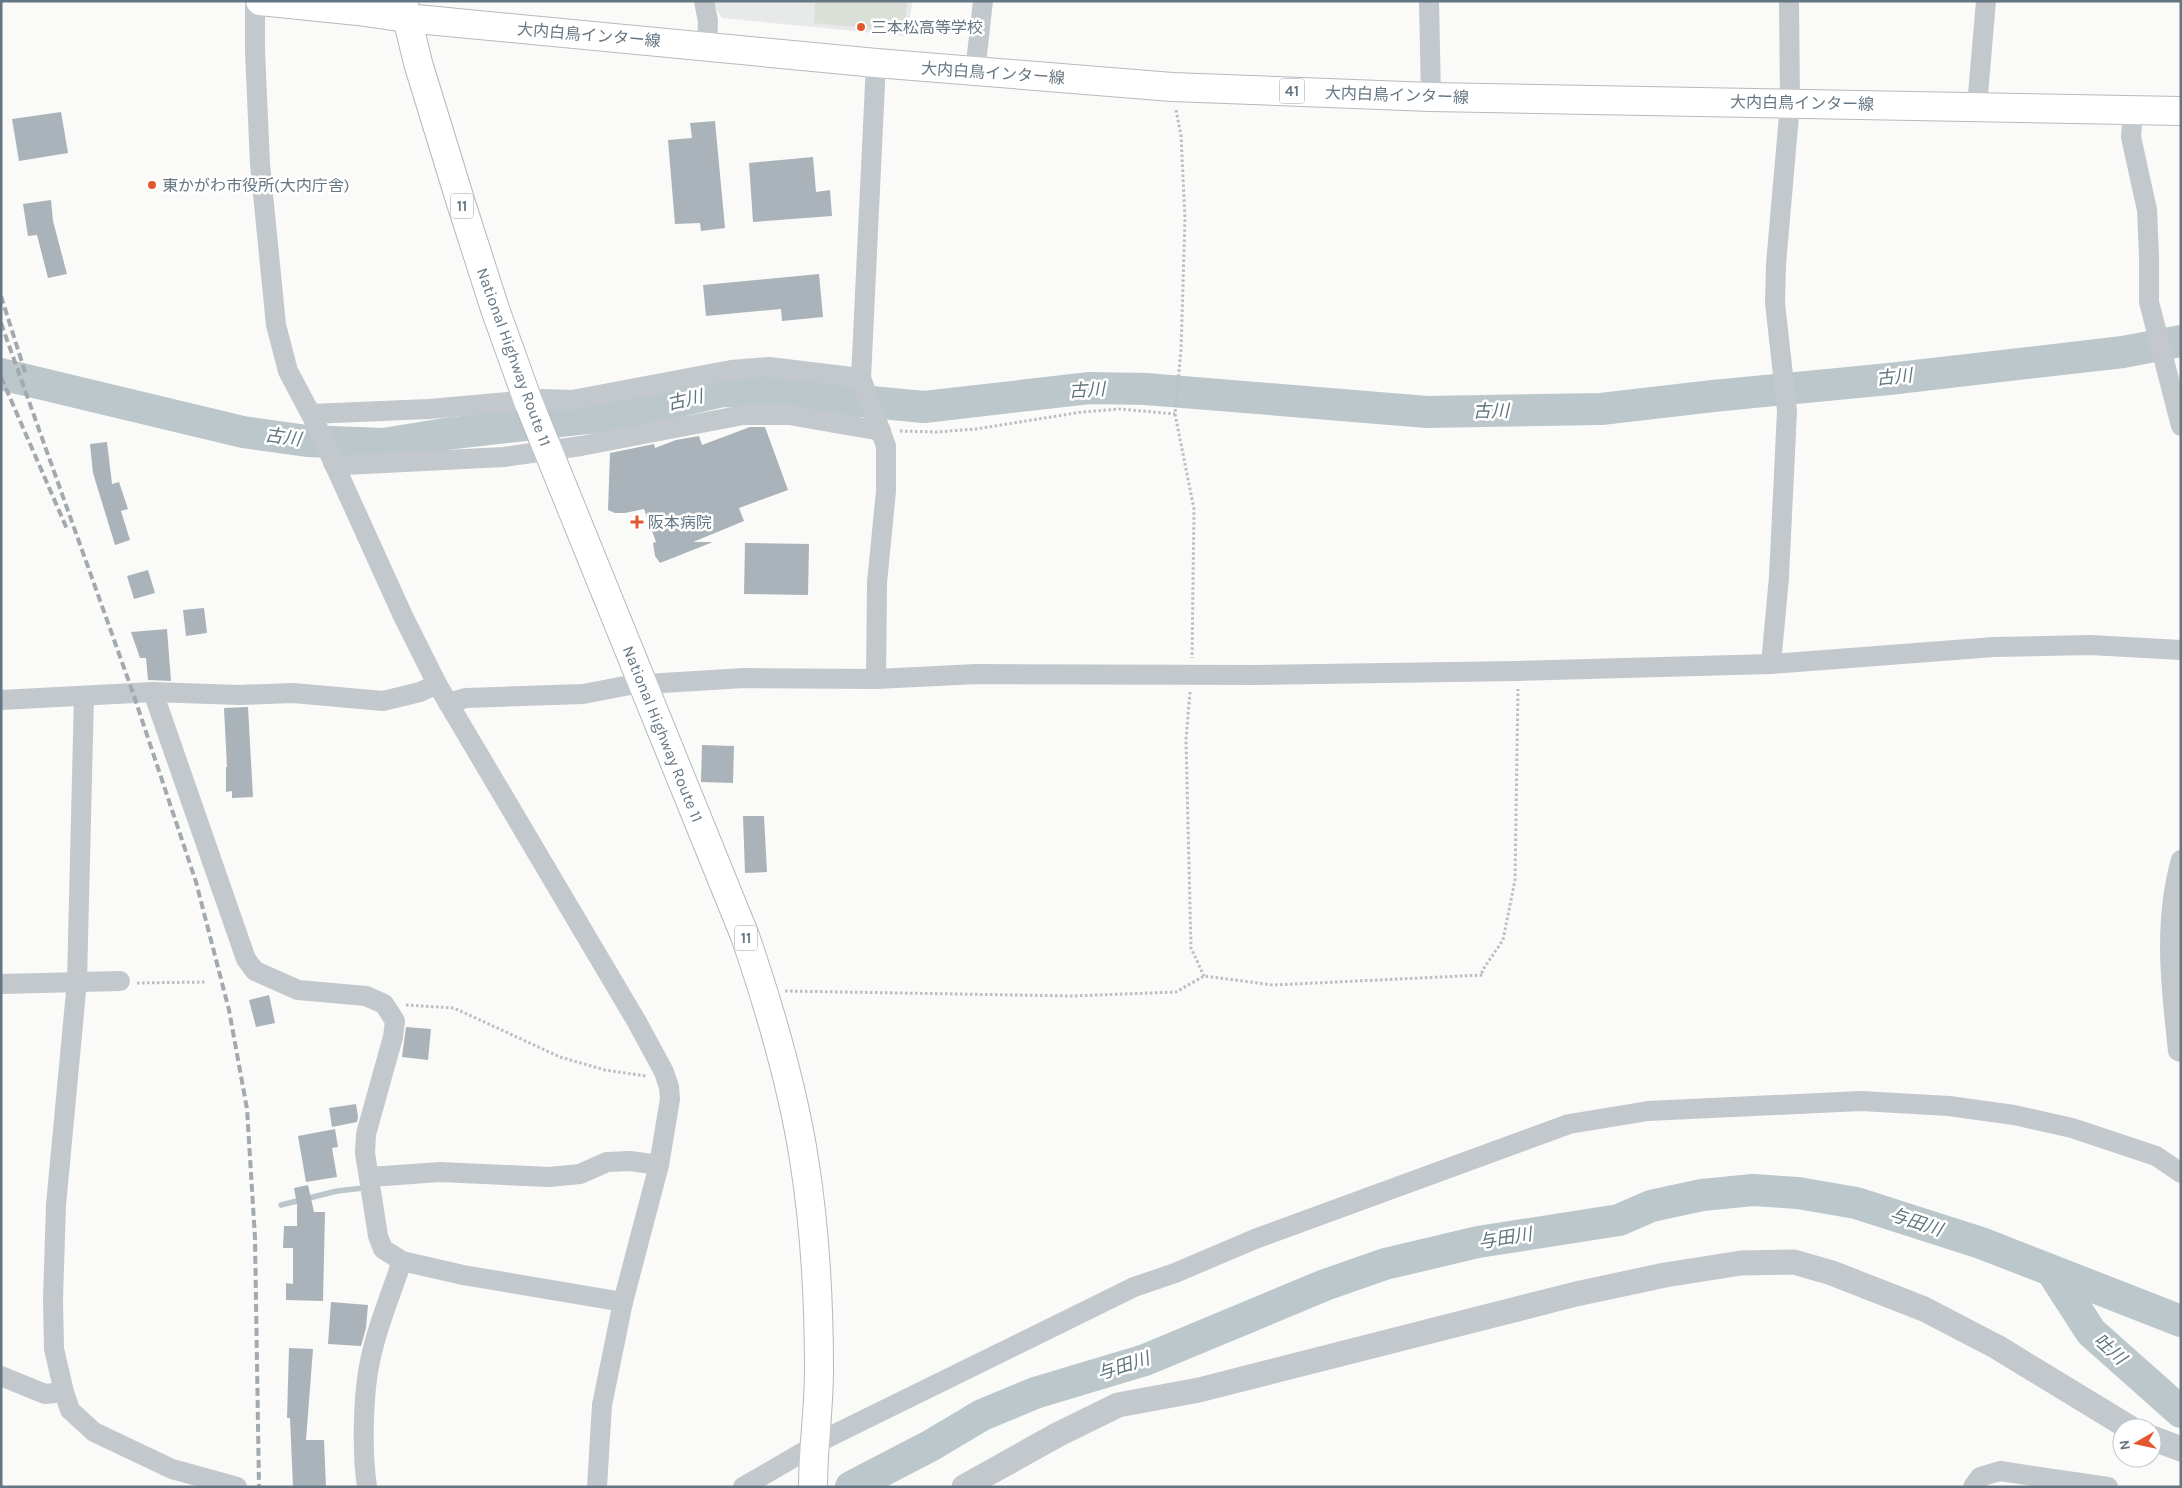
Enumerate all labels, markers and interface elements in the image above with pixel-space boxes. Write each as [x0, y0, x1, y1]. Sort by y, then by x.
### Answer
place label: 三本松高等学校 [871, 18, 983, 37]
street label: 大内白鳥インター線 [516, 19, 662, 51]
marker: 三本松高等学校 [855, 21, 867, 33]
street label: 大内白鳥インター線 [921, 59, 1065, 87]
road number: 41 [1280, 78, 1304, 104]
street label: 大内白鳥インター線 [1325, 83, 1469, 107]
street label: 大内白鳥インター線 [1730, 92, 1874, 114]
place label: 東かがわ市役所(大内庁舎) [162, 176, 349, 195]
marker: 東かがわ市役所(大内庁舎) [146, 179, 158, 191]
road number: 11 [451, 194, 473, 218]
street label: National Highway Route 11 [473, 265, 555, 449]
water label: 古川 [1875, 364, 1915, 390]
water label: 古川 [1068, 378, 1108, 402]
water label: 古川 [665, 385, 707, 415]
water label: 古川 [1473, 400, 1511, 422]
water label: 古川 [264, 424, 304, 451]
place label: 阪本病院 [648, 513, 712, 532]
marker: 阪本病院 [630, 515, 644, 529]
street label: National Highway Route 11 [619, 643, 707, 825]
road number: 11 [735, 926, 757, 950]
water label: 与田川 [1887, 1203, 1947, 1241]
water label: 与田川 [1477, 1223, 1535, 1253]
water label: 吐川 [2089, 1329, 2132, 1371]
water label: 与田川 [1094, 1347, 1154, 1385]
north arrow [2112, 1418, 2162, 1468]
text: N [2115, 1439, 2134, 1451]

